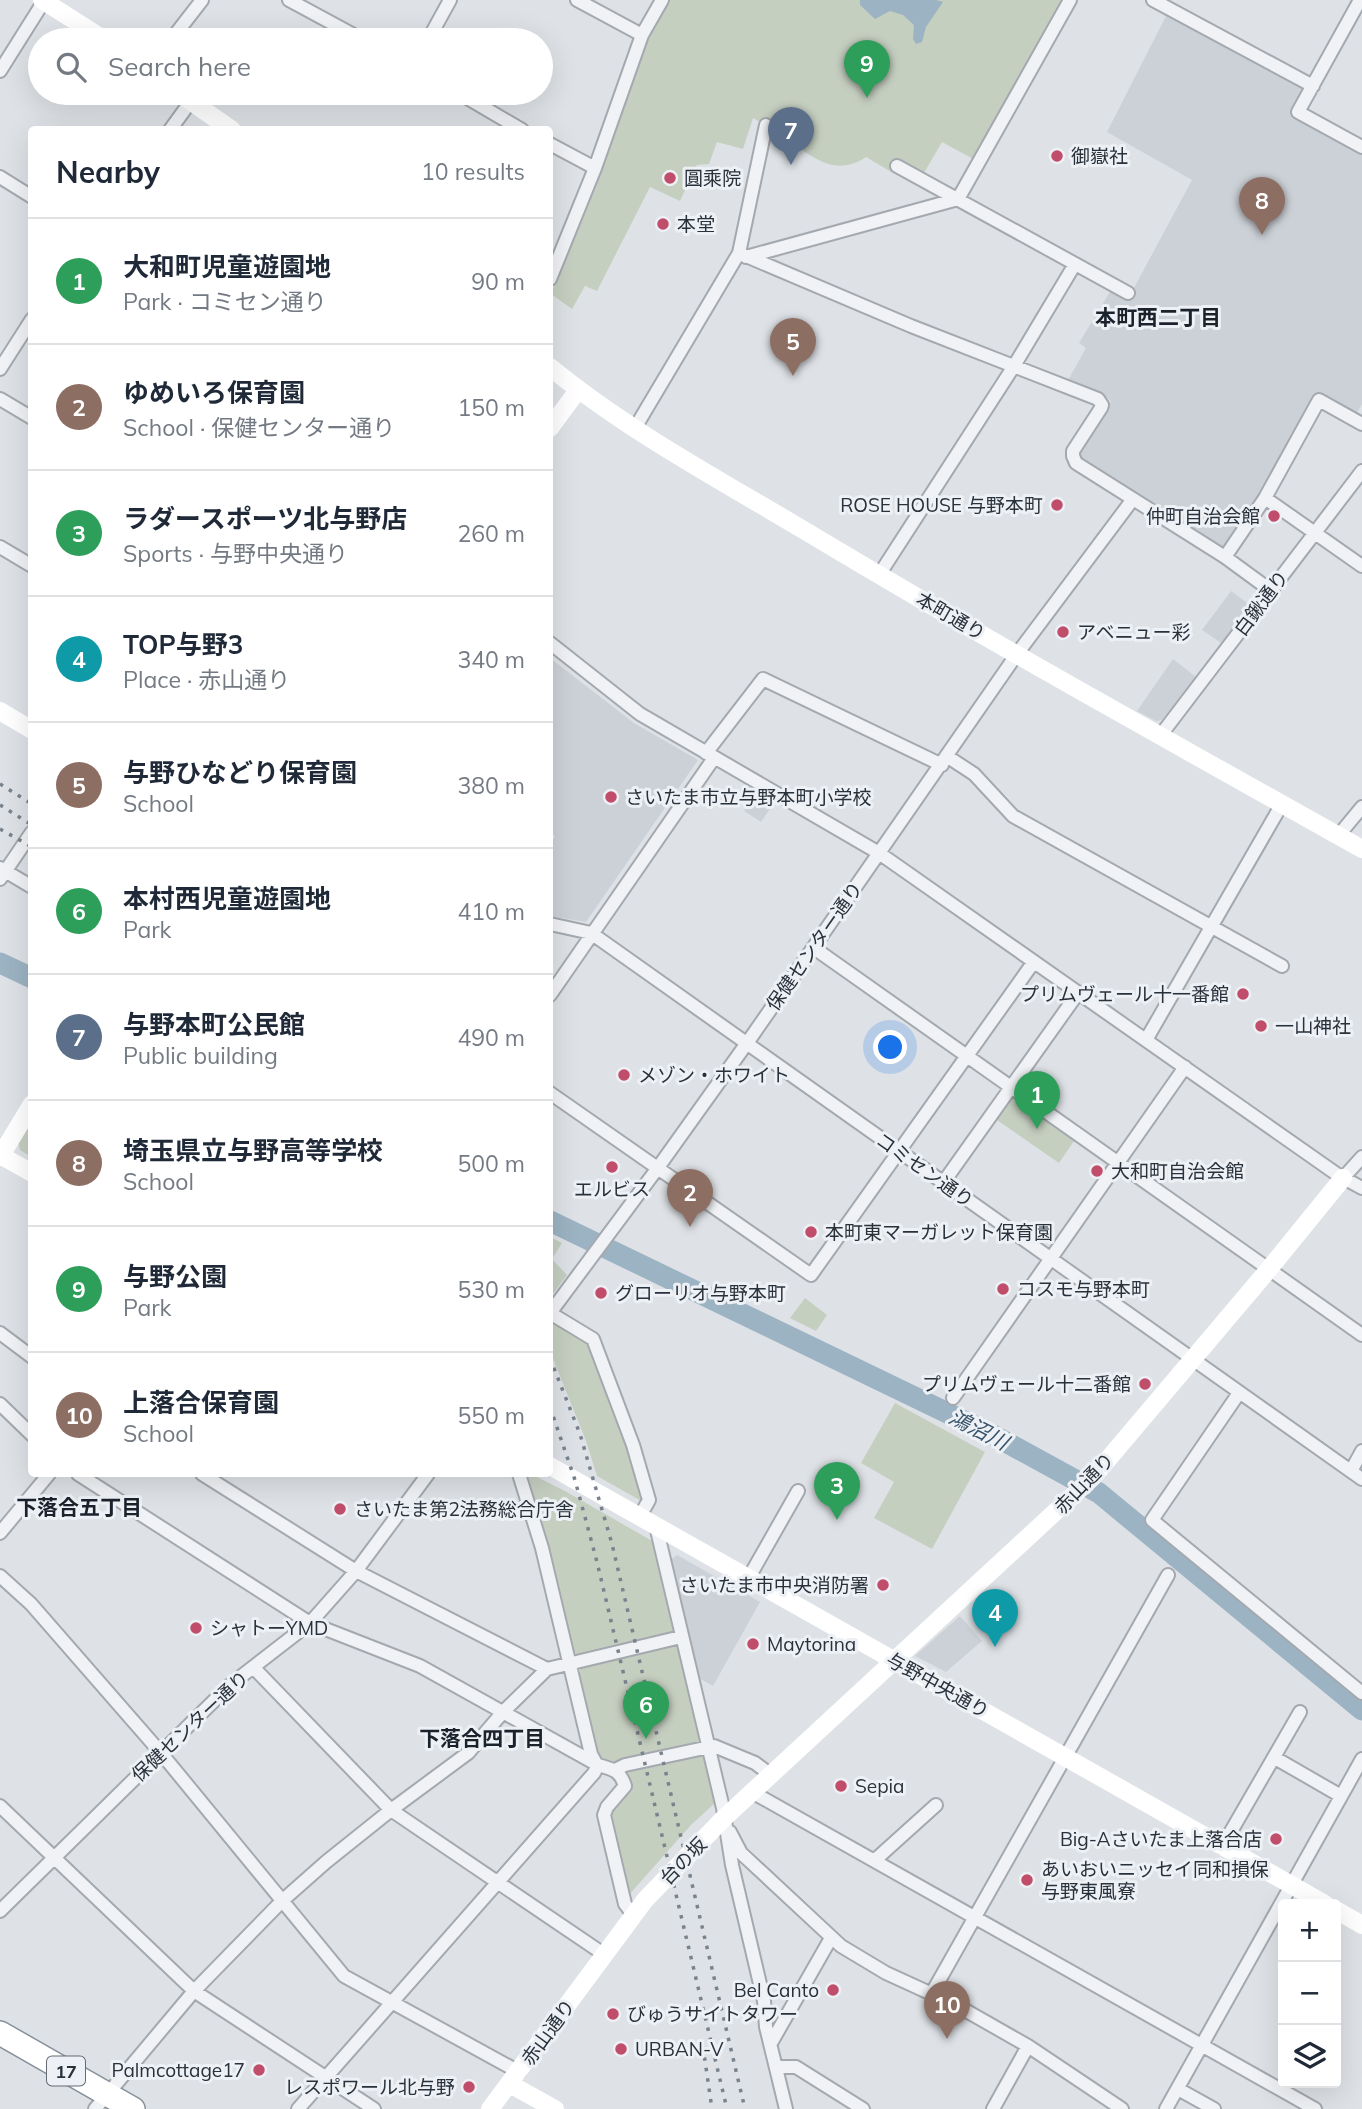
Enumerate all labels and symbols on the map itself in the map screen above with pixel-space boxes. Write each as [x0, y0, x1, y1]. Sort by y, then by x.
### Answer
pin: 9 [844, 40, 890, 98]
pin: 7 [768, 107, 814, 165]
place label: 御嶽社 [1071, 144, 1128, 168]
marker: 御嶽社 [1049, 148, 1065, 164]
place label: 圓乘院 [684, 166, 741, 190]
marker: 圓乘院 [662, 170, 678, 186]
pin: 8 [1239, 177, 1285, 235]
place label: 本堂 [677, 212, 715, 236]
marker: 本堂 [655, 216, 671, 232]
district label: 本町西二丁目 [1095, 304, 1221, 330]
pin: 5 [770, 318, 816, 376]
place label: ROSE HOUSE 与野本町 [840, 493, 1043, 517]
marker: ROSE HOUSE 与野本町 [1049, 497, 1065, 513]
place label: 仲町自治会館 [1146, 504, 1260, 528]
marker: 仲町自治会館 [1266, 508, 1282, 524]
street label: 白鍬通り [1229, 565, 1293, 641]
street label: 本町通り [912, 587, 990, 645]
place label: アベニュー彩 [1077, 620, 1191, 644]
marker: アベニュー彩 [1055, 624, 1071, 640]
place label: さいたま市立与野本町小学校 [625, 785, 871, 809]
marker: さいたま市立与野本町小学校 [603, 789, 619, 805]
street label: 保健センター通り [761, 877, 867, 1015]
place label: プリムヴェール十一番館 [1020, 982, 1229, 1006]
marker: プリムヴェール十一番館 [1235, 986, 1251, 1002]
place label: 一山神社 [1275, 1014, 1351, 1038]
marker: 一山神社 [1253, 1018, 1269, 1034]
your location [873, 1030, 907, 1064]
place label: メゾン・ホワイト [638, 1063, 790, 1087]
marker: メゾン・ホワイト [616, 1067, 632, 1083]
pin: 1 [1014, 1071, 1060, 1129]
street label: コミセン通り [871, 1127, 979, 1213]
marker: エルビス [604, 1159, 620, 1175]
place label: 大和町自治会館 [1111, 1159, 1244, 1183]
marker: 大和町自治会館 [1089, 1163, 1105, 1179]
pin: 2 [667, 1169, 713, 1227]
place label: エルビス [574, 1177, 650, 1201]
place label: 本町東マーガレット保育園 [825, 1220, 1053, 1244]
marker: 本町東マーガレット保育園 [803, 1224, 819, 1240]
place label: コスモ与野本町 [1017, 1277, 1150, 1301]
place label: グローリオ与野本町 [615, 1281, 786, 1305]
marker: コスモ与野本町 [995, 1281, 1011, 1297]
marker: グローリオ与野本町 [593, 1285, 609, 1301]
place label: プリムヴェール十二番館 [922, 1372, 1131, 1396]
marker: プリムヴェール十二番館 [1137, 1376, 1153, 1392]
water label: 鴻沼川 [945, 1403, 1015, 1456]
street label: 赤山通り [1049, 1447, 1119, 1519]
pin: 3 [814, 1462, 860, 1520]
district label: 下落合五丁目 [16, 1494, 142, 1520]
place label: さいたま第2法務総合庁舎 [354, 1497, 574, 1521]
marker: さいたま第2法務総合庁舎 [332, 1501, 348, 1517]
place label: さいたま市中央消防署 [680, 1573, 869, 1597]
marker: さいたま市中央消防署 [875, 1577, 891, 1593]
pin: 4 [972, 1589, 1018, 1647]
place label: シャトーYMD [210, 1616, 328, 1640]
marker: シャトーYMD [188, 1620, 204, 1636]
place label: Maytorina [767, 1632, 856, 1656]
marker: Maytorina [745, 1636, 761, 1652]
street label: 与野中央通り [882, 1647, 994, 1723]
street label: 保健センター通り [126, 1665, 254, 1787]
pin: 6 [623, 1681, 669, 1739]
district label: 下落合四丁目 [419, 1725, 545, 1751]
place label: Sepia [855, 1774, 905, 1798]
marker: Sepia [833, 1778, 849, 1794]
place label: Big-Aさいたま上落合店 [1060, 1827, 1262, 1851]
marker: Big-Aさいたま上落合店 [1268, 1831, 1284, 1847]
street label: 台の坂 [655, 1832, 711, 1890]
place label: あいおいニッセイ同和損保 与野東風寮 [1041, 1857, 1269, 1903]
marker: あいおいニッセイ同和損保 与野東風寮 [1019, 1872, 1035, 1888]
place label: Bel Canto [734, 1978, 819, 2002]
pin: 10 [924, 1981, 970, 2039]
marker: Bel Canto [825, 1982, 841, 1998]
street label: 赤山通り [516, 1994, 580, 2070]
place label: びゅうサイトタワー [627, 2002, 798, 2026]
marker: びゅうサイトタワー [605, 2006, 621, 2022]
place label: URBAN-V [635, 2037, 724, 2061]
marker: URBAN-V [613, 2041, 629, 2057]
road number: 17 [47, 2056, 85, 2085]
place label: Palmcottage17 [111, 2058, 245, 2082]
marker: Palmcottage17 [251, 2062, 267, 2078]
place label: レスポワール北与野 [284, 2075, 455, 2099]
marker: レスポワール北与野 [461, 2079, 477, 2095]

